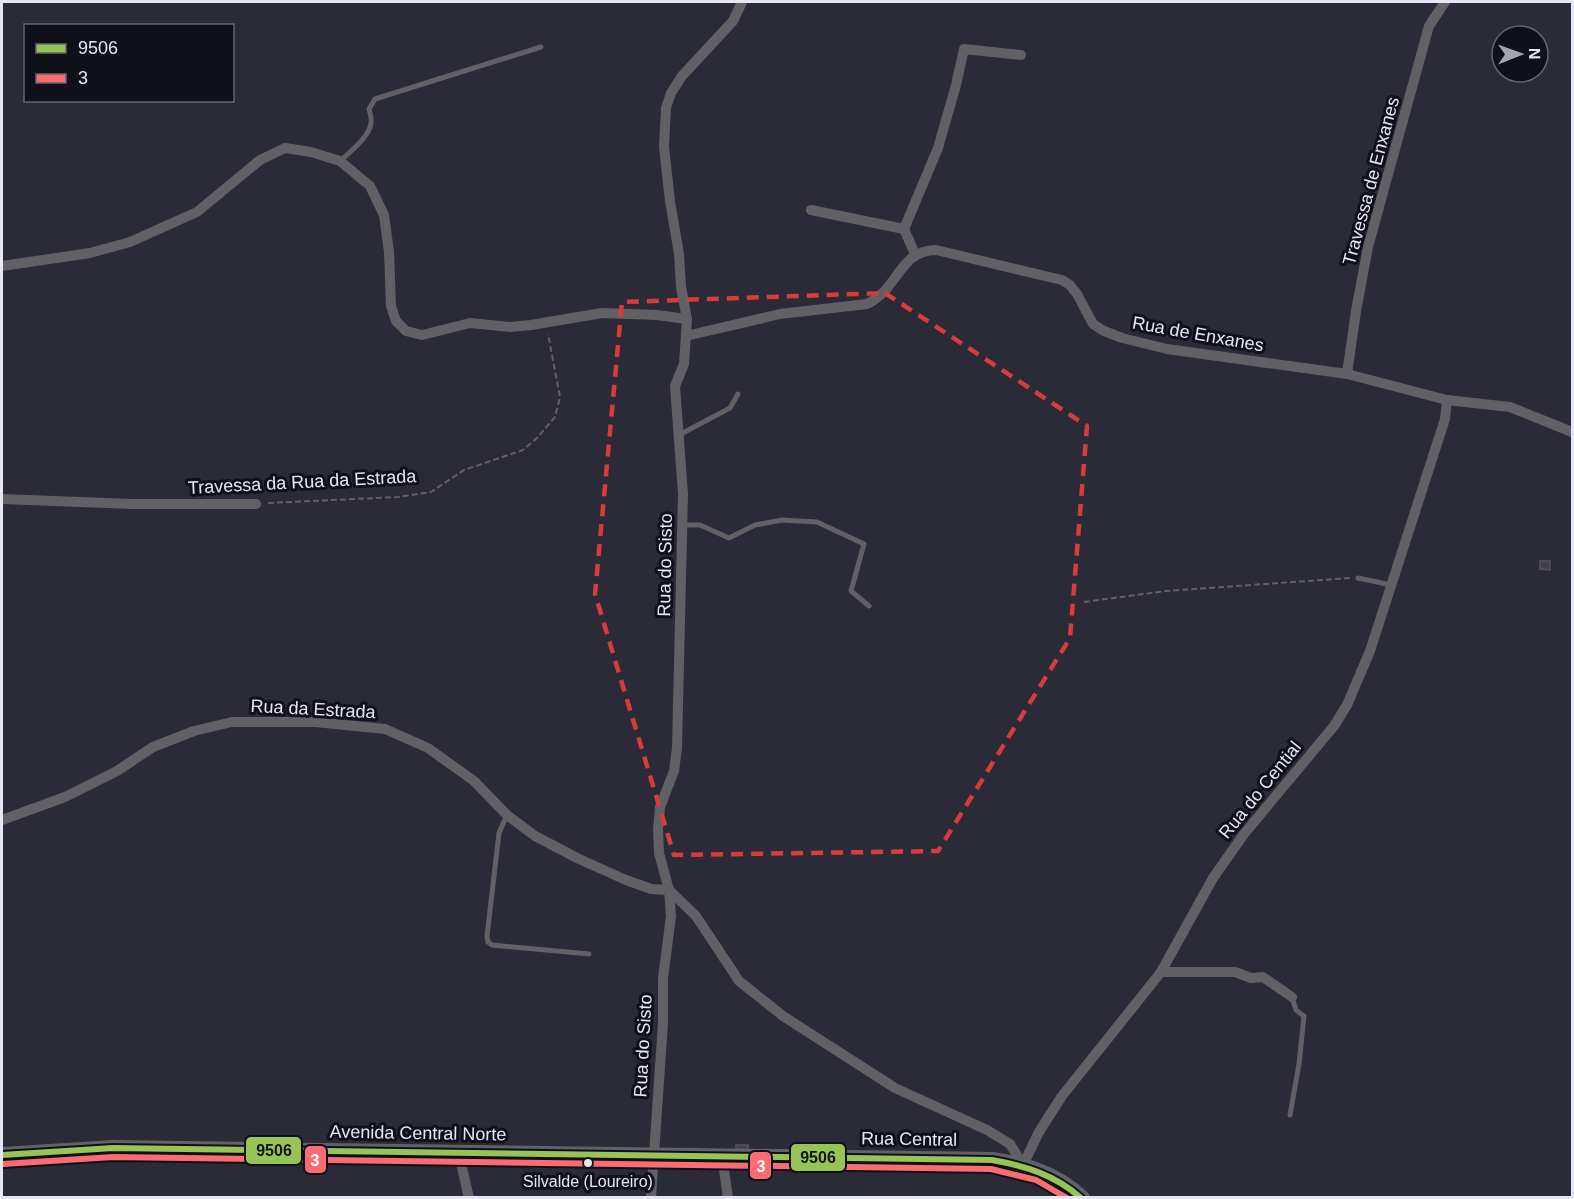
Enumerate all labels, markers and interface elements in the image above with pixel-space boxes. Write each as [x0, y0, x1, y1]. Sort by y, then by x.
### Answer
legend [24, 24, 234, 102]
north arrow [1490, 24, 1550, 84]
text: 9506 [78, 38, 118, 58]
text: N [1526, 48, 1543, 60]
text: 3 [78, 68, 88, 88]
street label: Travessa de Enxanes [1339, 95, 1403, 267]
street label: Rua de Enxanes [1131, 313, 1265, 355]
street label: Travessa da Rua da Estrada [187, 466, 418, 498]
street label: Rua do Sisto [654, 513, 676, 617]
street label: Rua da Estrada [250, 696, 377, 722]
street label: Rua do Cential [1215, 737, 1305, 843]
street label: Rua do Sisto [630, 994, 656, 1098]
street label: Avenida Central Norte [329, 1121, 507, 1145]
street label: Rua Central [861, 1128, 957, 1150]
line badge: 9506 [245, 1136, 302, 1165]
text: 9506 [256, 1142, 292, 1159]
line badge: 9506 [790, 1143, 846, 1172]
line badge: 3 [304, 1145, 327, 1174]
text: 9506 [800, 1149, 836, 1166]
line badge: 3 [749, 1151, 772, 1180]
text: 3 [311, 1152, 320, 1169]
marker: Silvalde (Loureiro) [582, 1157, 594, 1169]
text: 3 [757, 1158, 766, 1175]
place label: Silvalde (Loureiro) [523, 1173, 653, 1190]

